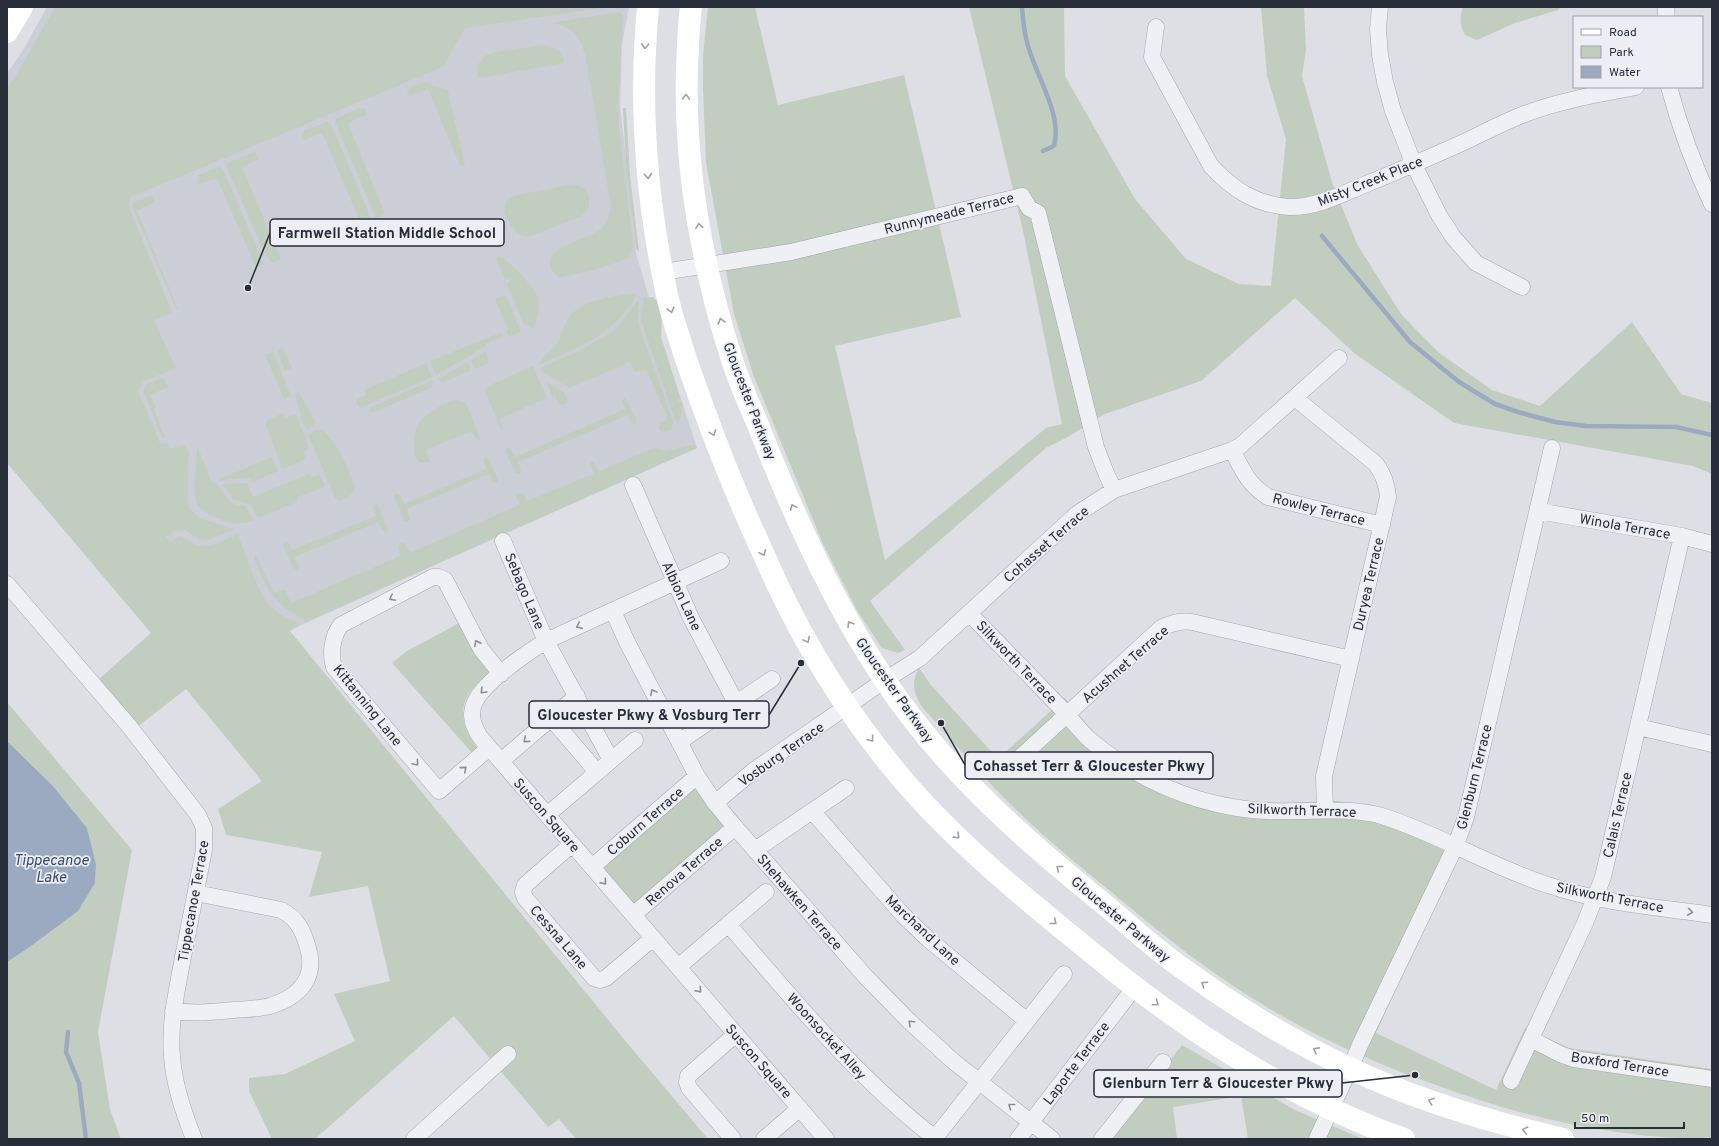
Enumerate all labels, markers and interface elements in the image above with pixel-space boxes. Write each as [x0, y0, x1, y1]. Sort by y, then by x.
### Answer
legend [1573, 16, 1703, 88]
text: Road [1609, 25, 1637, 41]
one-way arrow [641, 43, 650, 49]
text: Park [1609, 45, 1634, 61]
text: Water [1609, 65, 1641, 81]
one-way arrow [682, 94, 691, 100]
street label: Misty Creek Place [1316, 154, 1426, 211]
one-way arrow [644, 173, 653, 179]
street label: Runnymeade Terrace [883, 190, 1016, 239]
callout: Farmwell Station Middle School [270, 219, 504, 246]
one-way arrow [695, 223, 704, 229]
text: Farmwell Station Middle School [278, 225, 496, 244]
one-way arrow [666, 307, 675, 314]
one-way arrow [717, 317, 726, 324]
street label: Gloucester Parkway [718, 340, 779, 463]
one-way arrow [708, 430, 716, 437]
street label: Rowley Terrace [1270, 491, 1367, 530]
street label: Cohasset Terrace [1001, 503, 1093, 587]
one-way arrow [789, 504, 797, 511]
street label: Winola Terrace [1578, 511, 1672, 544]
street label: Duryea Terrace [1350, 536, 1388, 633]
one-way arrow [759, 549, 767, 556]
street label: Sebago Lane [500, 551, 547, 632]
street label: Albion Lane [657, 559, 704, 634]
one-way arrow [388, 594, 396, 601]
street label: Silkworth Terrace [972, 618, 1060, 708]
one-way arrow [576, 621, 583, 629]
one-way arrow [847, 621, 854, 628]
street label: Acushnet Terrace [1079, 623, 1173, 707]
street label: Gloucester Parkway [851, 635, 937, 747]
one-way arrow [803, 636, 810, 643]
one-way arrow [475, 640, 482, 647]
street label: Kittanning Lane [329, 662, 405, 750]
one-way arrow [480, 686, 488, 694]
one-way arrow [650, 689, 658, 696]
callout: Gloucester Pkwy & Vosburg Terr [529, 701, 769, 728]
text: Gloucester Pkwy & Vosburg Terr [537, 707, 761, 726]
street label: Vosburg Terrace [736, 719, 828, 791]
street label: Glenburn Terrace [1454, 723, 1497, 832]
one-way arrow [866, 734, 873, 741]
one-way arrow [523, 735, 531, 742]
callout: Cohasset Terr & Gloucester Pkwy [965, 752, 1213, 779]
one-way arrow [411, 758, 418, 766]
text: Cohasset Terr & Gloucester Pkwy [973, 758, 1205, 777]
one-way arrow [460, 767, 467, 774]
street label: Calais Terrace [1600, 771, 1637, 860]
street label: Suscon Square [509, 775, 583, 857]
street label: Coburn Terrace [604, 784, 688, 860]
street label: Silkworth Terrace [1247, 801, 1357, 822]
one-way arrow [952, 831, 959, 838]
street label: Renova Terrace [643, 834, 727, 910]
street label: Tippecanoe Terrace [175, 839, 214, 964]
street label: Shehawken Terrace [752, 851, 845, 955]
water label: Tippecanoe Lake [13, 852, 89, 888]
one-way arrow [1057, 866, 1064, 873]
street label: Gloucester Parkway [1067, 874, 1173, 967]
one-way arrow [600, 877, 607, 884]
street label: Silkworth Terrace [1555, 880, 1665, 917]
street label: Marchand Lane [881, 892, 963, 970]
street label: Cessna Lane [525, 902, 590, 973]
one-way arrow [1687, 907, 1693, 916]
one-way arrow [1049, 917, 1057, 924]
one-way arrow [1202, 982, 1209, 989]
one-way arrow [694, 986, 701, 993]
street label: Woonsocket Alley [783, 990, 869, 1084]
one-way arrow [1151, 998, 1158, 1005]
street label: Laporte Terrace [1040, 1019, 1114, 1109]
one-way arrow [908, 1020, 916, 1028]
street label: Suscon Square [721, 1021, 795, 1103]
one-way arrow [1313, 1048, 1320, 1055]
street label: Boxford Terrace [1570, 1049, 1670, 1082]
callout: Glenburn Terr & Gloucester Pkwy [1094, 1070, 1342, 1097]
text: Glenburn Terr & Gloucester Pkwy [1102, 1075, 1334, 1094]
one-way arrow [1428, 1097, 1435, 1105]
one-way arrow [1008, 1104, 1015, 1111]
scale bar [1575, 1104, 1684, 1130]
text: 50 m [1581, 1111, 1609, 1127]
one-way arrow [1522, 1126, 1529, 1135]

